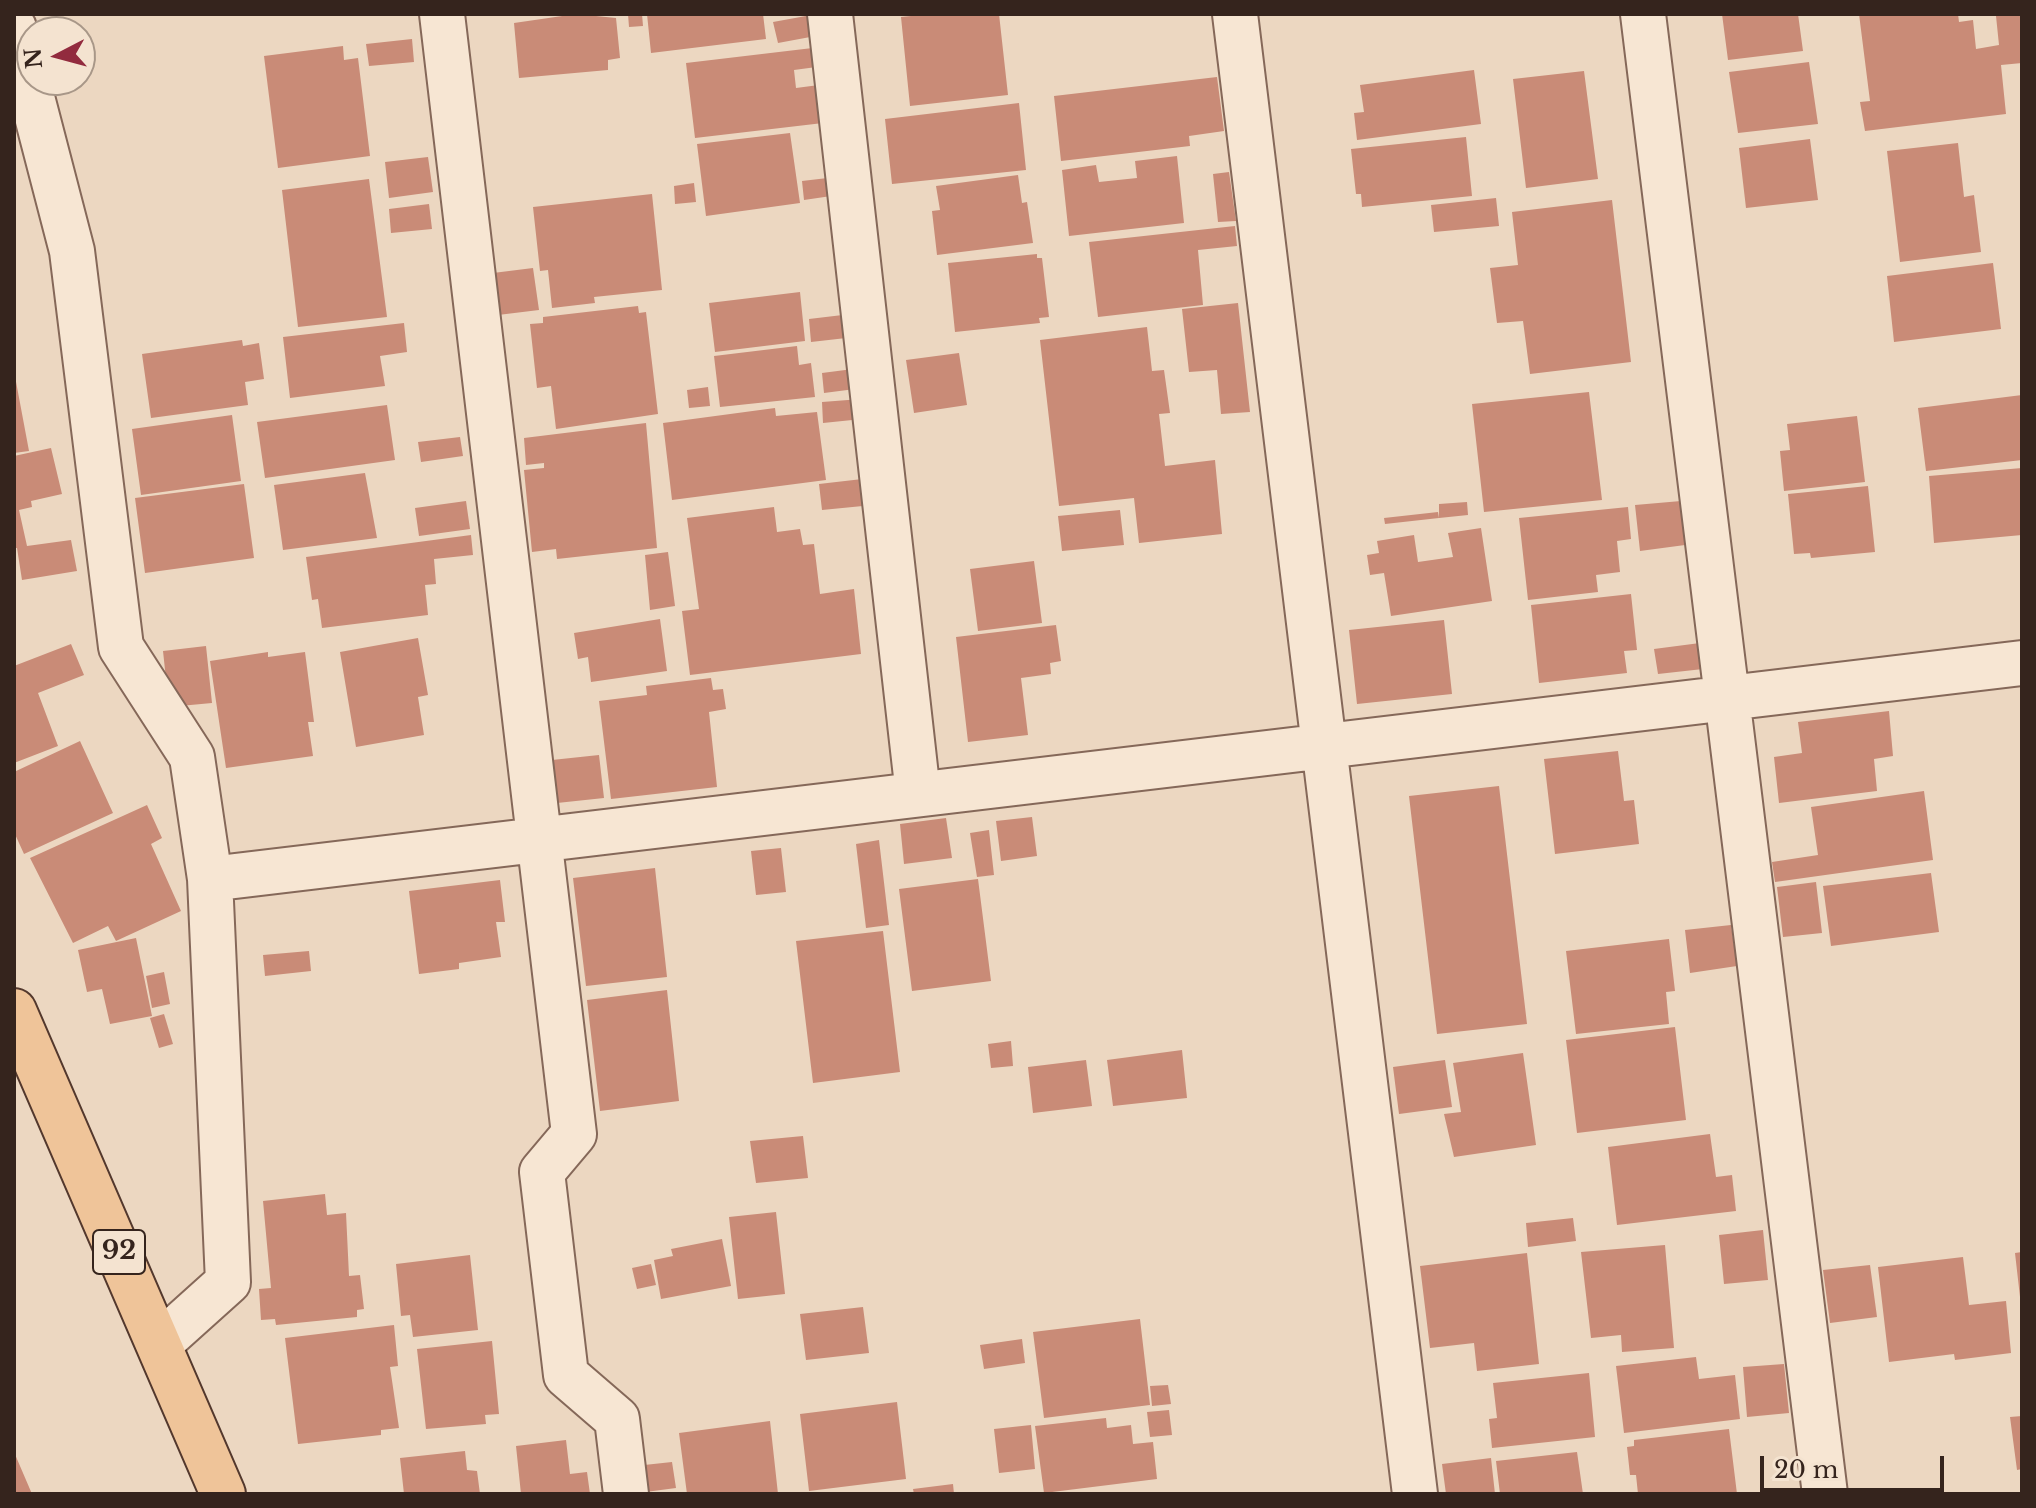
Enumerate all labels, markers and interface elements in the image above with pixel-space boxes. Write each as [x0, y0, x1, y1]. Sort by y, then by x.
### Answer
north arrow [16, 16, 96, 96]
text: N [19, 47, 48, 70]
road number: 92 [93, 1230, 145, 1274]
scale bar [1764, 1440, 1948, 1490]
text: 20 m [1774, 1455, 1839, 1484]

